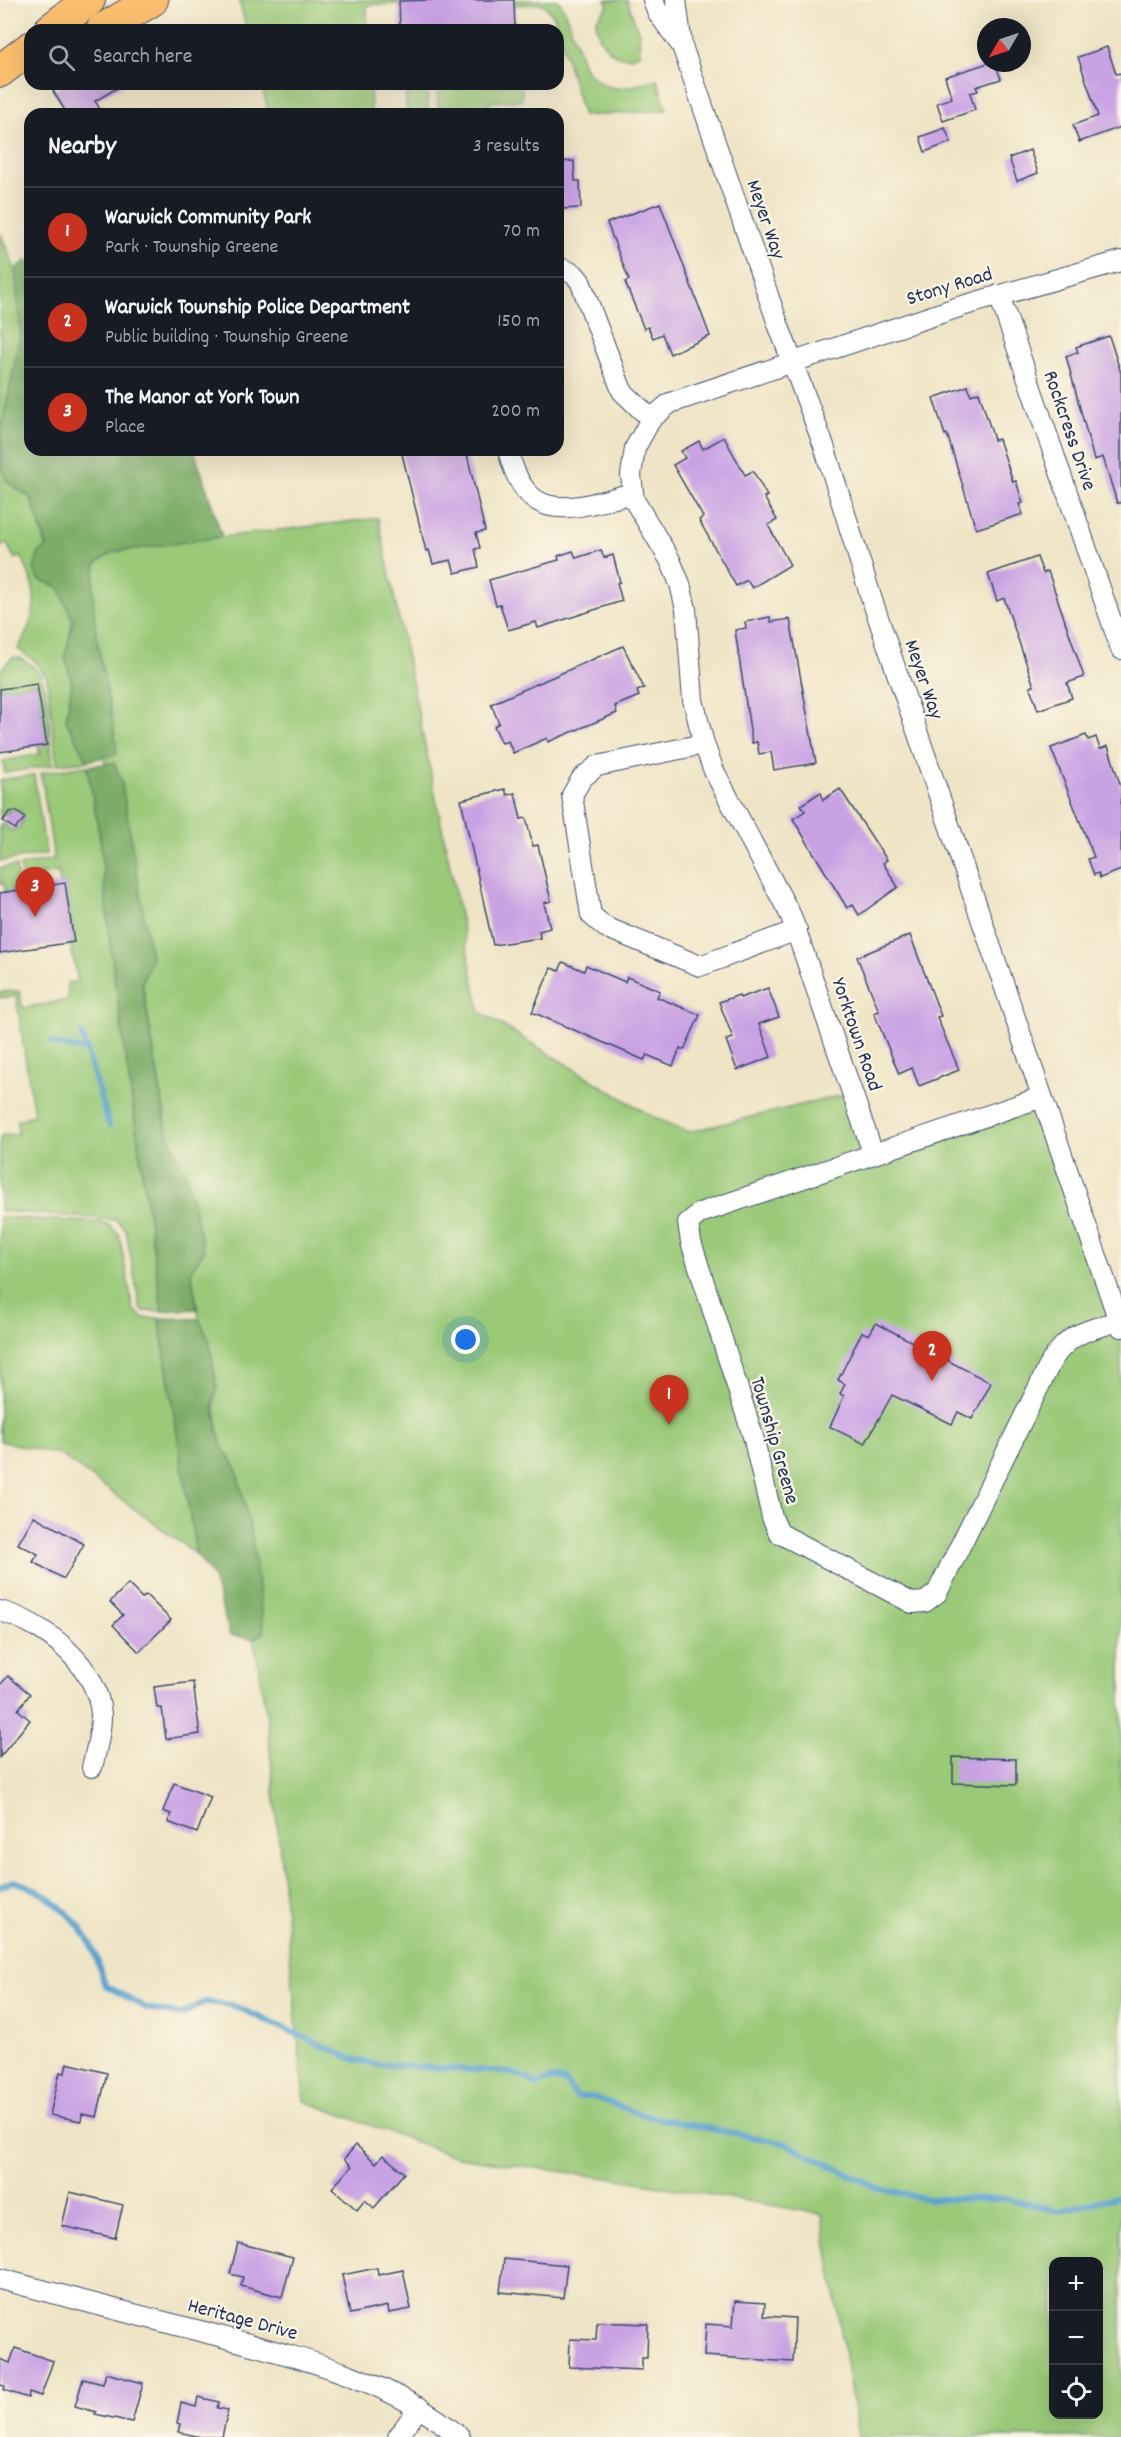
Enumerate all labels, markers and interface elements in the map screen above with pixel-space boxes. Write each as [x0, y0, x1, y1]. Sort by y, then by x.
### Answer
north arrow [977, 18, 1031, 72]
search box [24, 24, 564, 90]
icon: search [45, 41, 78, 74]
text: Search here [93, 42, 192, 73]
text: Nearby [48, 129, 116, 166]
text: 3 results [473, 133, 540, 161]
street label: Meyer Way [737, 176, 792, 264]
text: Warwick Community Park [105, 203, 311, 234]
text: 1 [65, 218, 70, 246]
text: 70 m [503, 218, 540, 246]
text: Park · Township Greene [105, 234, 278, 262]
street label: Stony Road [903, 261, 997, 315]
text: Warwick Township Police Department [105, 293, 410, 324]
text: 2 [63, 308, 72, 336]
text: 150 m [497, 308, 540, 336]
text: Public building · Township Greene [105, 324, 348, 352]
street label: Rockcress Drive [1034, 367, 1103, 495]
text: The Manor at York Town [105, 383, 299, 414]
text: 3 [63, 398, 72, 426]
text: 200 m [491, 398, 540, 426]
text: Place [105, 414, 145, 442]
street label: Meyer Way [895, 636, 950, 724]
pin: 3 [15, 868, 54, 917]
street label: Yorktown Road [822, 974, 889, 1096]
your location [451, 1325, 480, 1354]
pin: 2 [912, 1332, 952, 1381]
street label: Township Greene [741, 1373, 806, 1508]
pin: 1 [650, 1376, 688, 1425]
map controls [1049, 2257, 1103, 2419]
button: + [1049, 2257, 1103, 2311]
street label: Heritage Drive [184, 2292, 301, 2350]
button: − [1049, 2311, 1103, 2365]
button: locate [1049, 2365, 1103, 2419]

